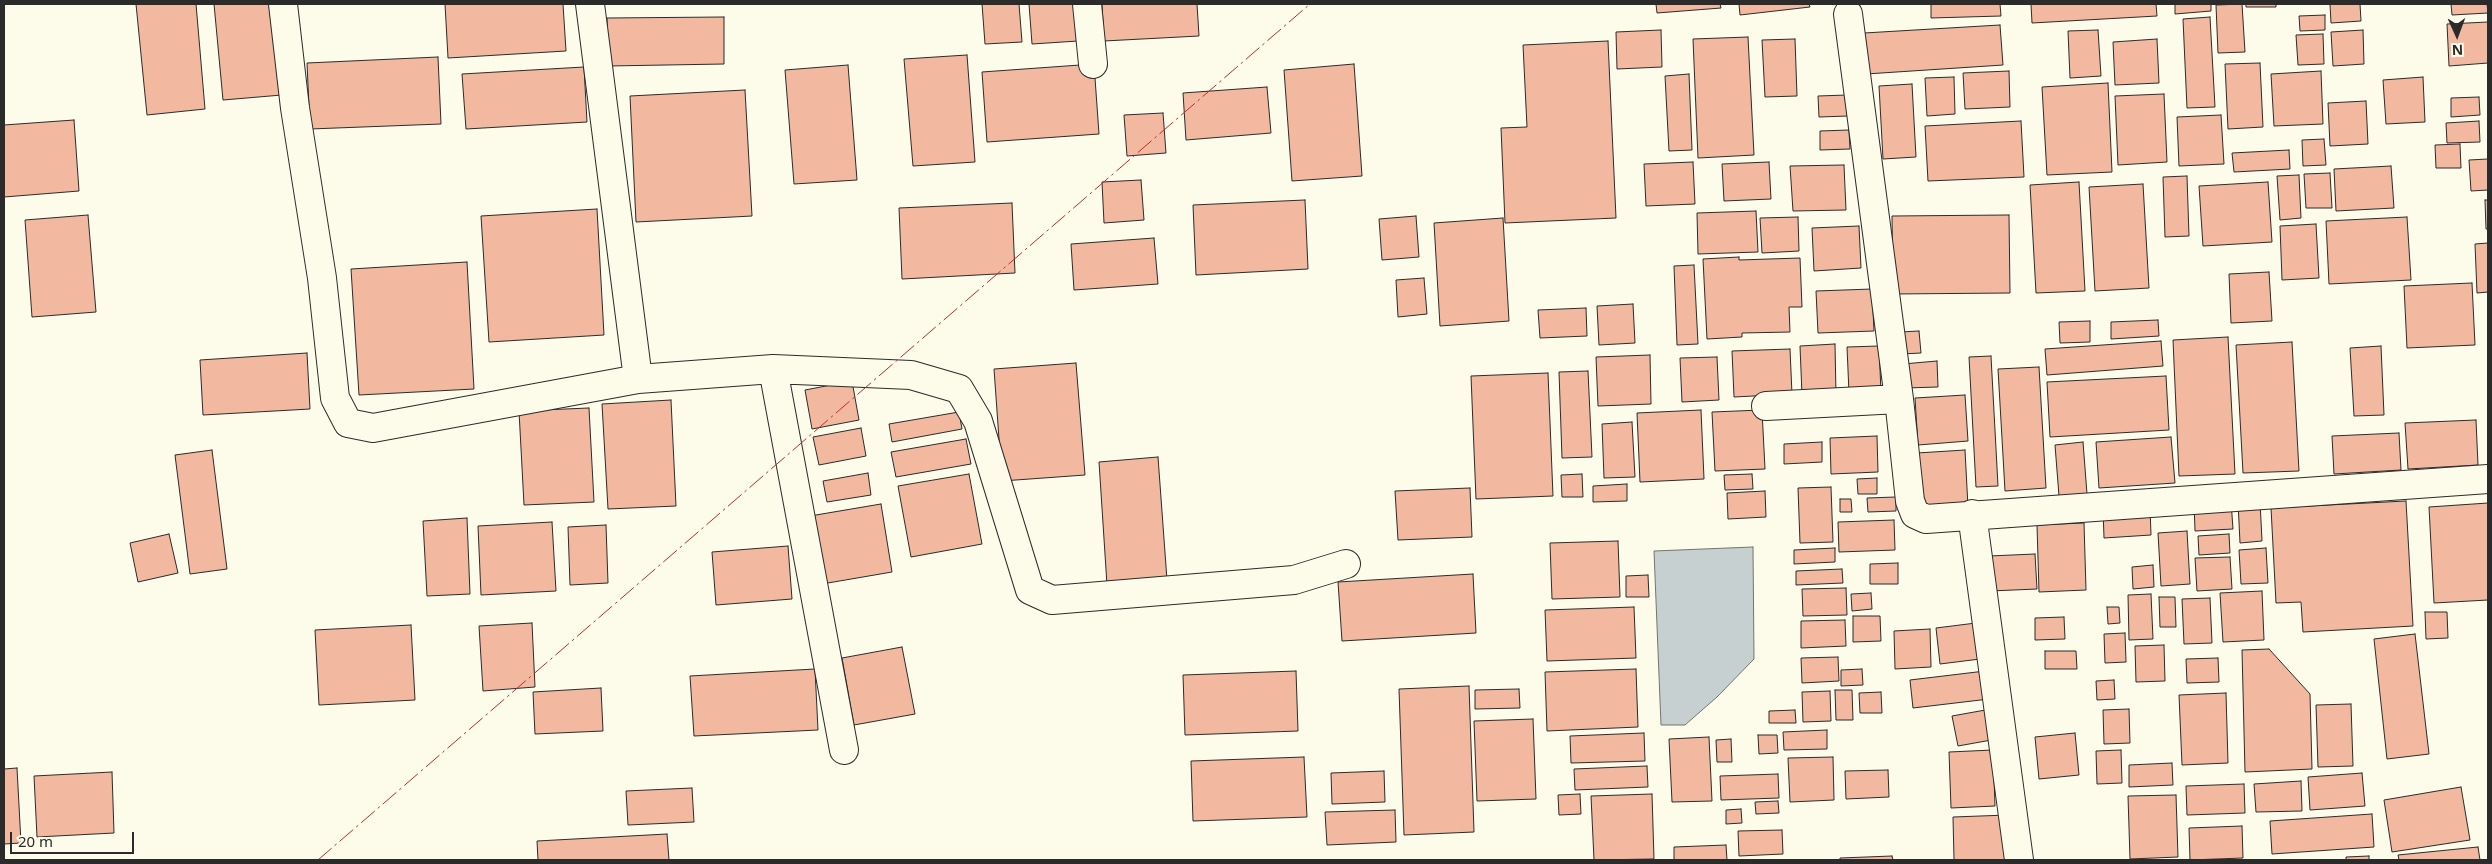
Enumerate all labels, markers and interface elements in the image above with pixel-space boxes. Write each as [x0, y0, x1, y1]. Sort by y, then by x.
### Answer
north arrow [2432, 10, 2482, 60]
text: N [2452, 41, 2464, 60]
scale bar [12, 822, 136, 854]
text: 20 m [18, 831, 53, 851]

